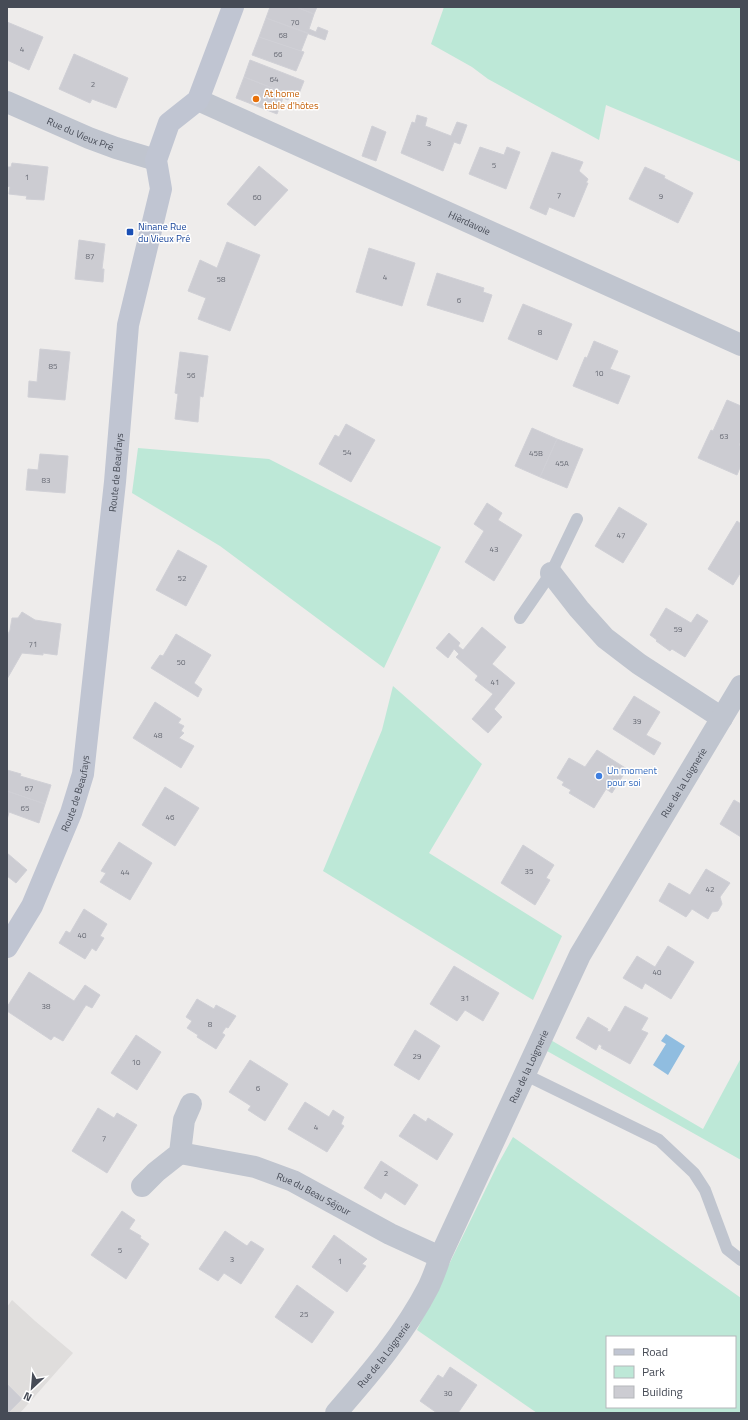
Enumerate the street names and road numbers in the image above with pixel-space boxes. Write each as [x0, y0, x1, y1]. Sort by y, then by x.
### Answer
street label: Rue du Vieux Pré [45, 113, 116, 155]
street label: Hièrdavoie [446, 207, 493, 239]
street label: Route de Beaufays [105, 432, 127, 513]
street label: Rue de la Loignerie [657, 745, 711, 820]
street label: Route de Beaufays [57, 754, 93, 834]
street label: Rue de la Loignerie [505, 1027, 552, 1106]
street label: Rue du Beau Séjour [274, 1169, 354, 1220]
street label: Rue de la Loignerie [354, 1319, 414, 1391]

